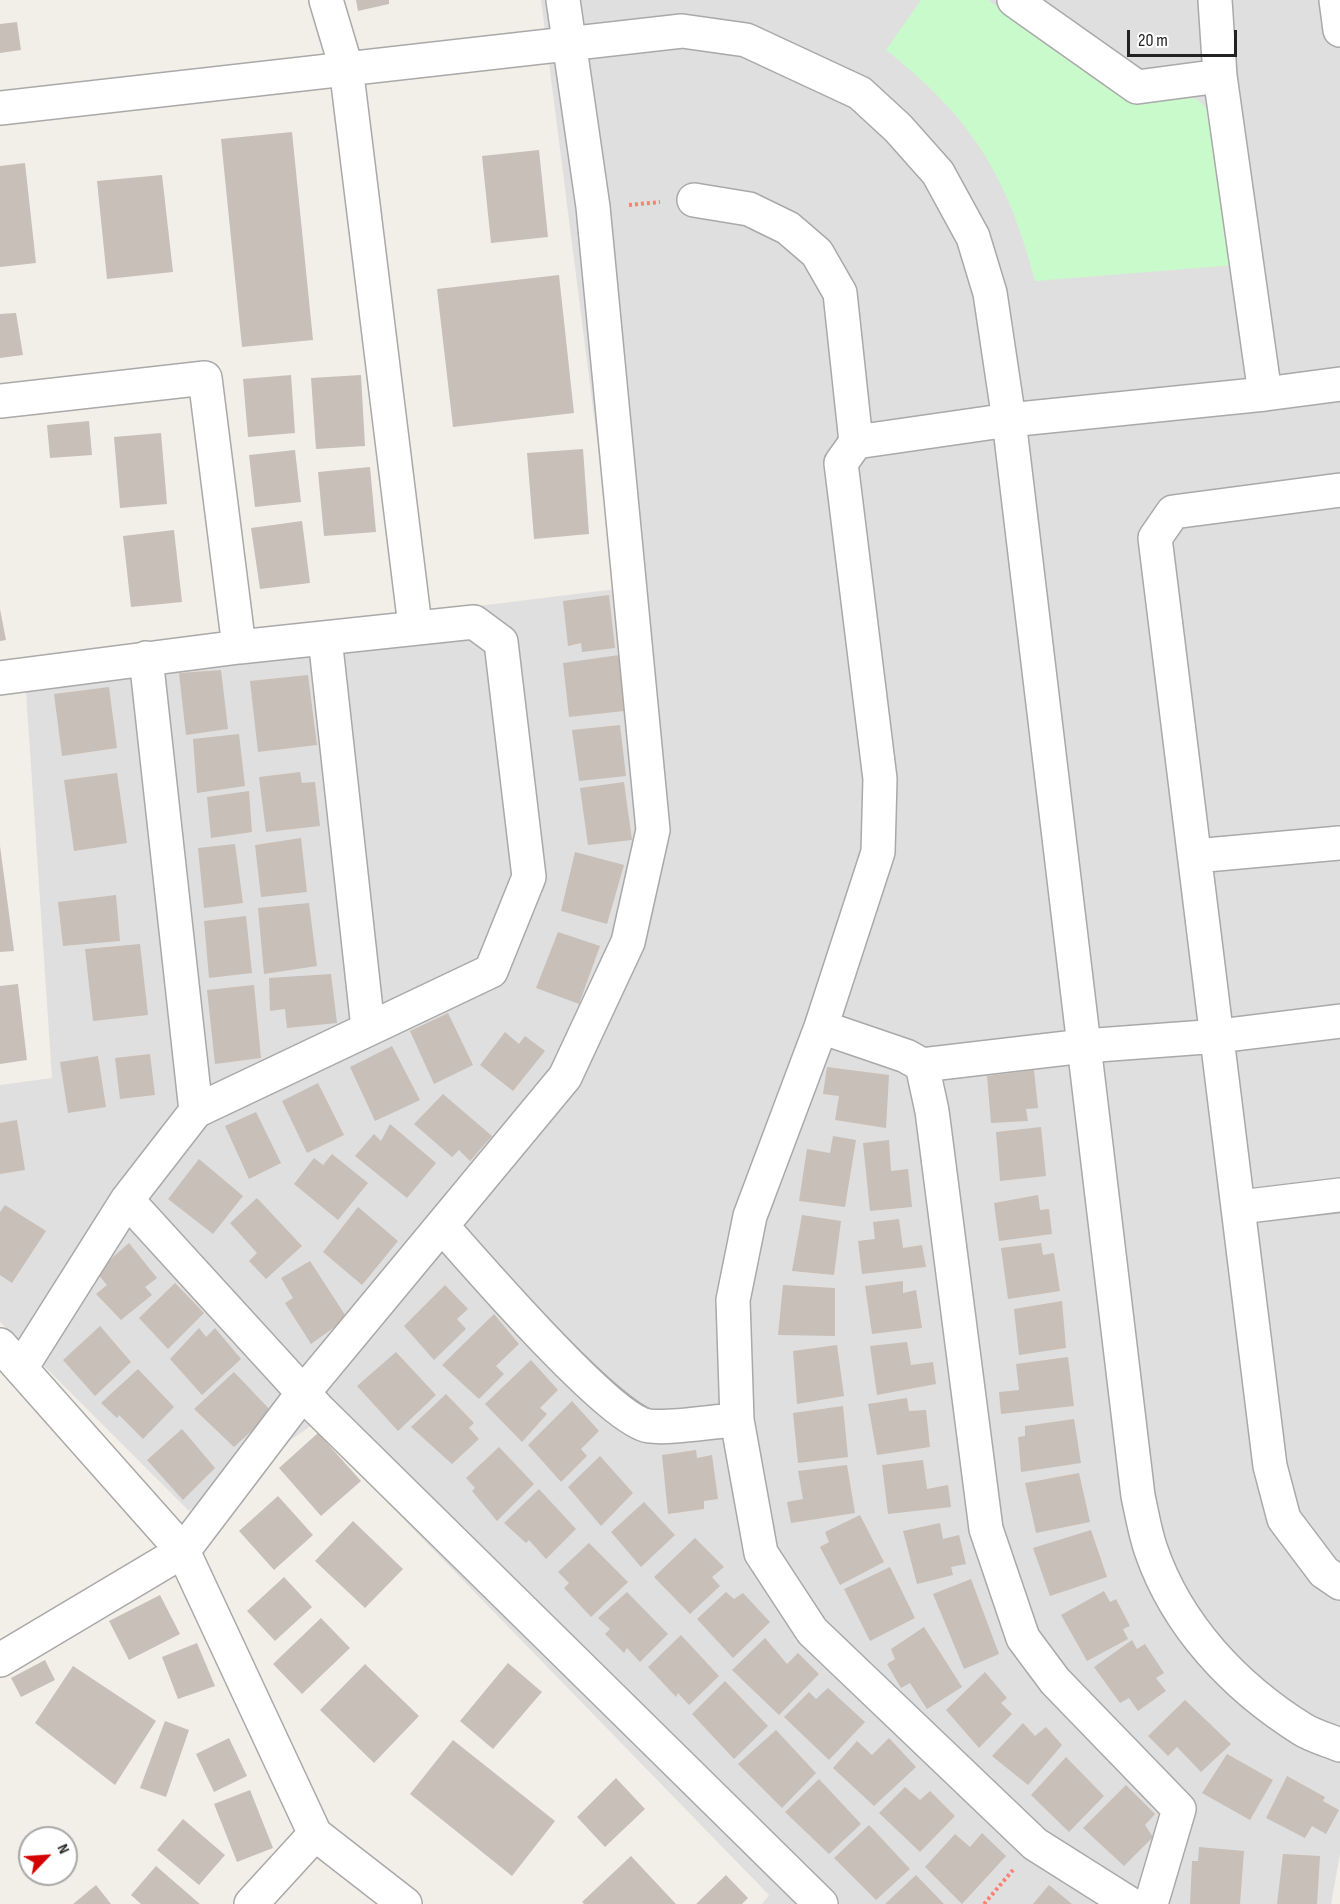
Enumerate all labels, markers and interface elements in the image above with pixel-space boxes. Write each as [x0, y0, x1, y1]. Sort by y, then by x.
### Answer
scale bar [1130, 18, 1240, 56]
text: 20 m [1138, 30, 1168, 51]
north arrow [18, 1826, 78, 1886]
text: N [53, 1841, 73, 1857]

